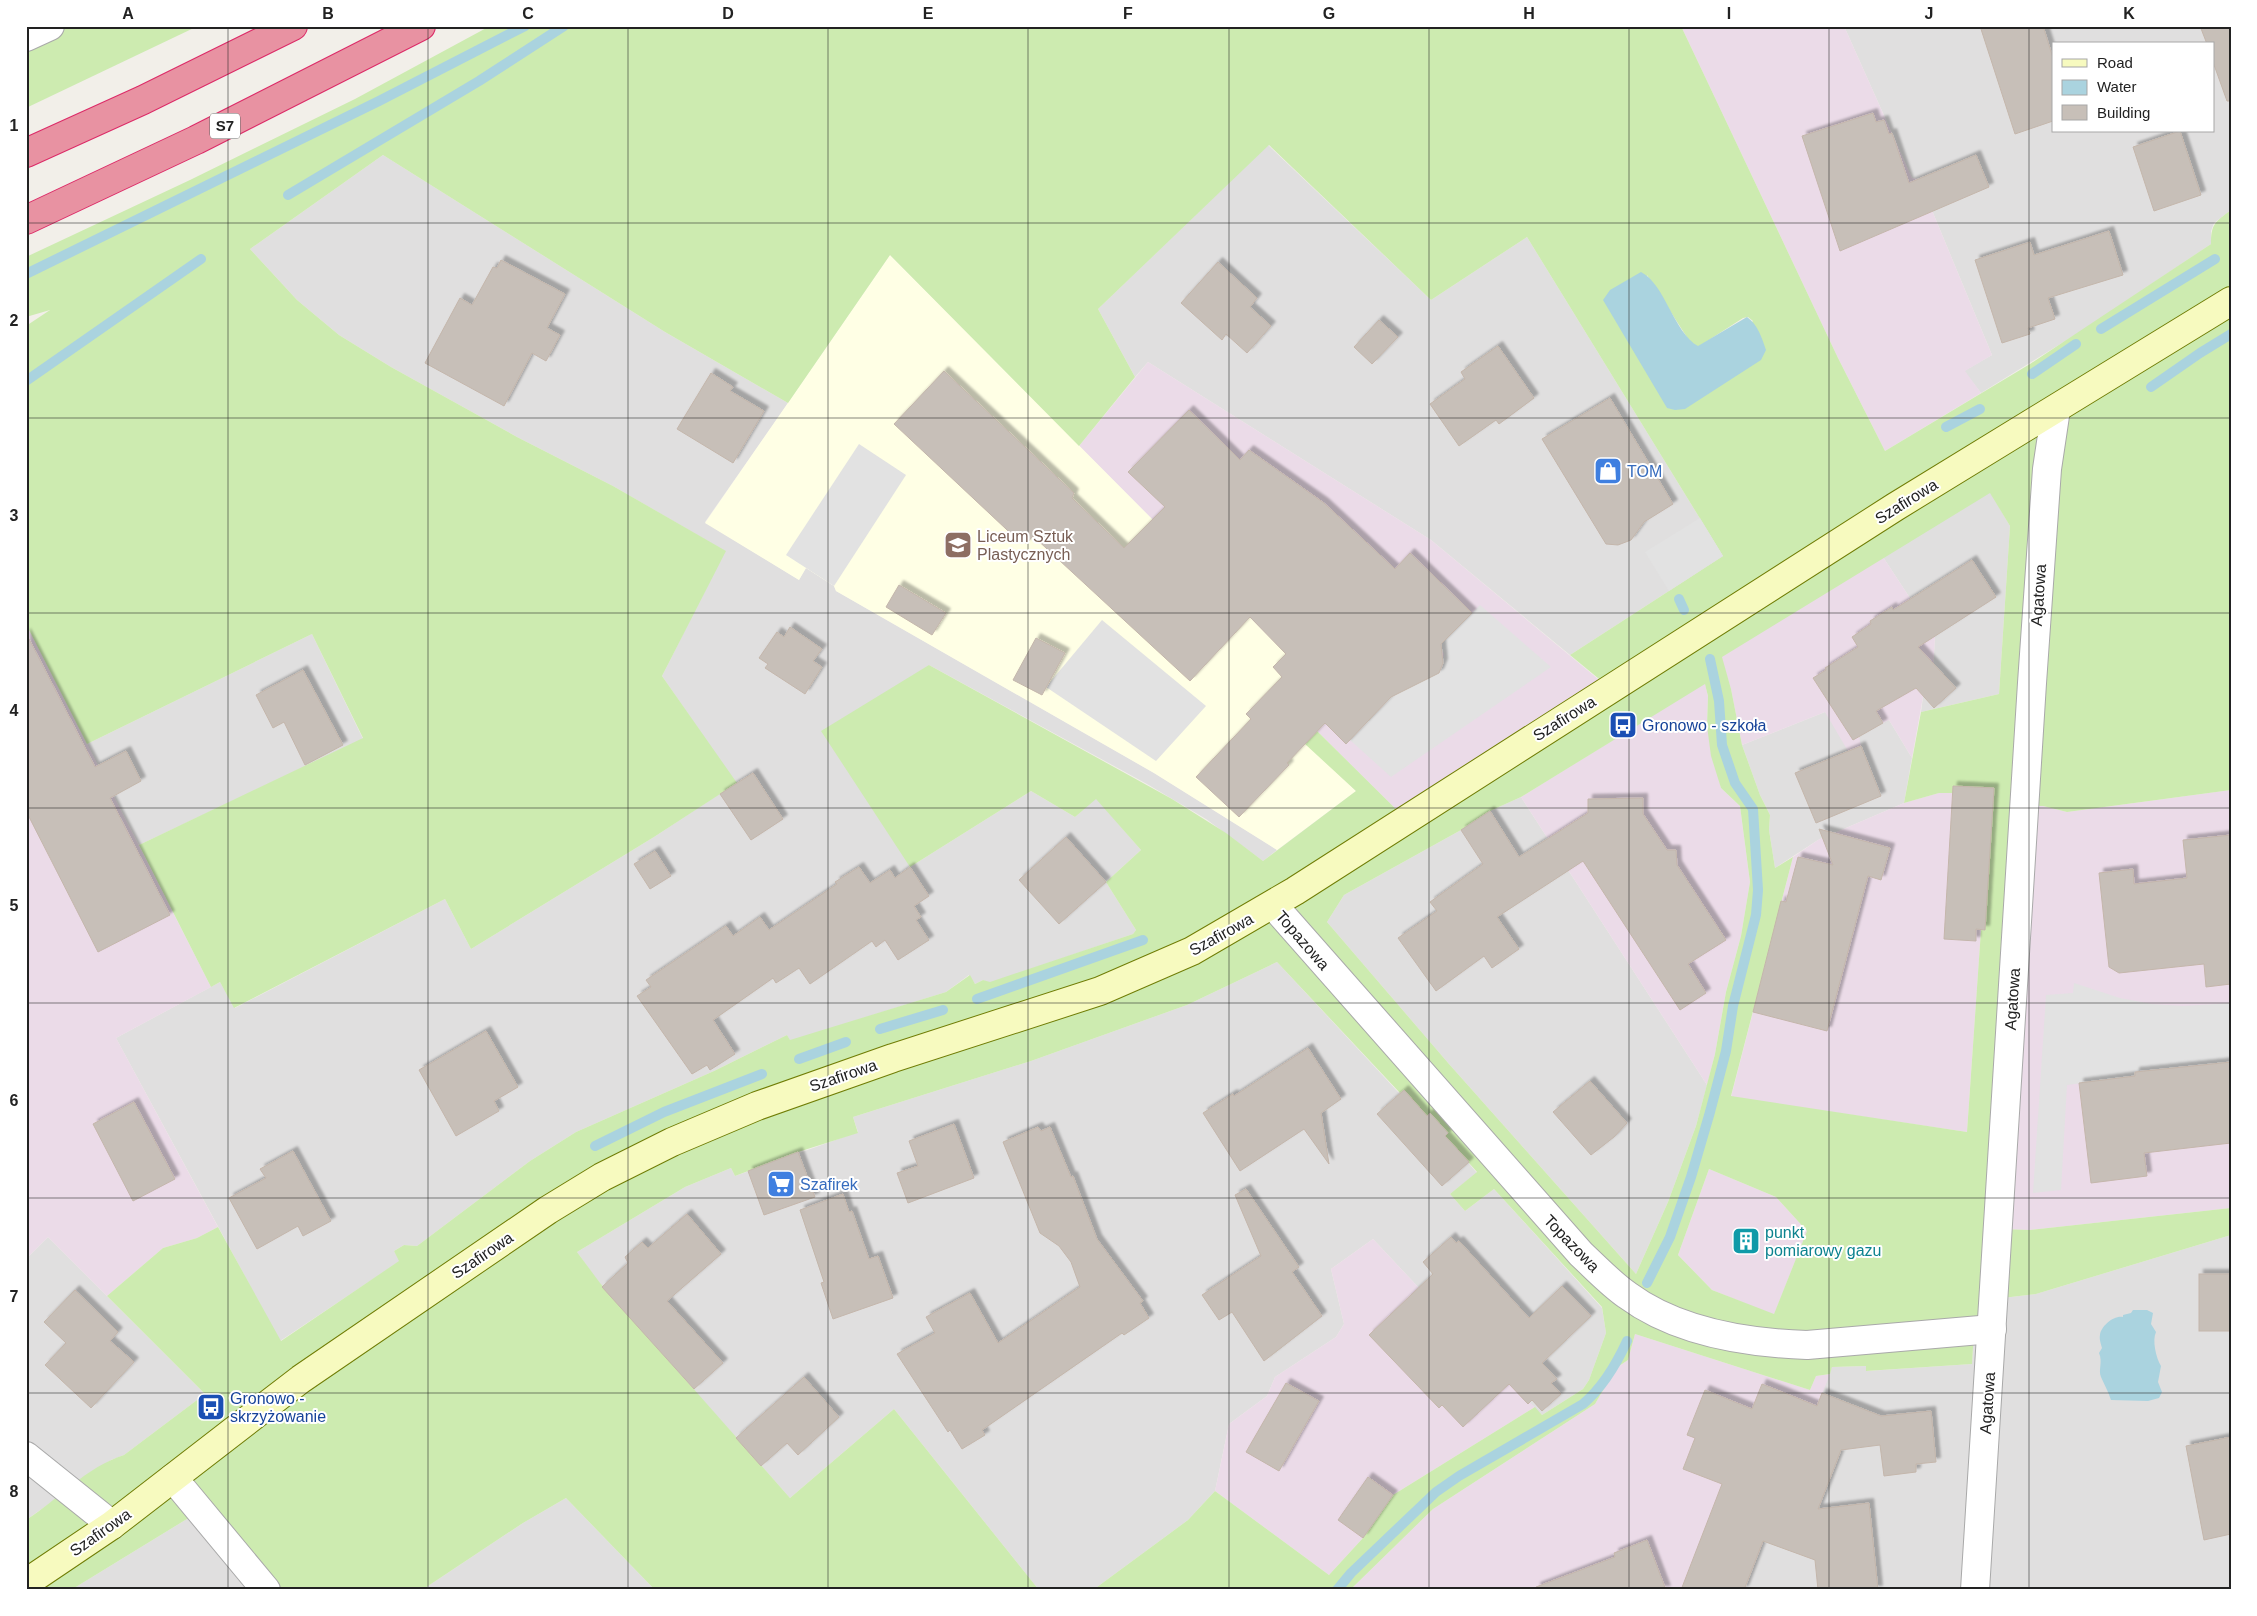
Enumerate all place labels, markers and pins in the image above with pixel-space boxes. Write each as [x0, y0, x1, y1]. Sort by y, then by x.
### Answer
shop icon: TOM [1593, 456, 1623, 486]
place label: TOM [1627, 463, 1662, 480]
place label: Liceum Sztuk Plastycznych [977, 528, 1074, 563]
school or university icon: Liceum Sztuk Plastycznych [943, 530, 973, 560]
bus stop icon: Gronowo - szkoła [1608, 710, 1638, 740]
place label: Gronowo - szkoła [1642, 717, 1767, 734]
supermarket icon: Szafirek [766, 1169, 796, 1199]
place label: Szafirek [800, 1176, 859, 1193]
place label: punkt pomiarowy gazu [1765, 1224, 1882, 1259]
building icon: punkt pomiarowy gazu [1731, 1226, 1761, 1256]
place label: Gronowo - skrzyżowanie [230, 1390, 326, 1425]
bus stop icon: Gronowo - skrzyżowanie [196, 1392, 226, 1422]

